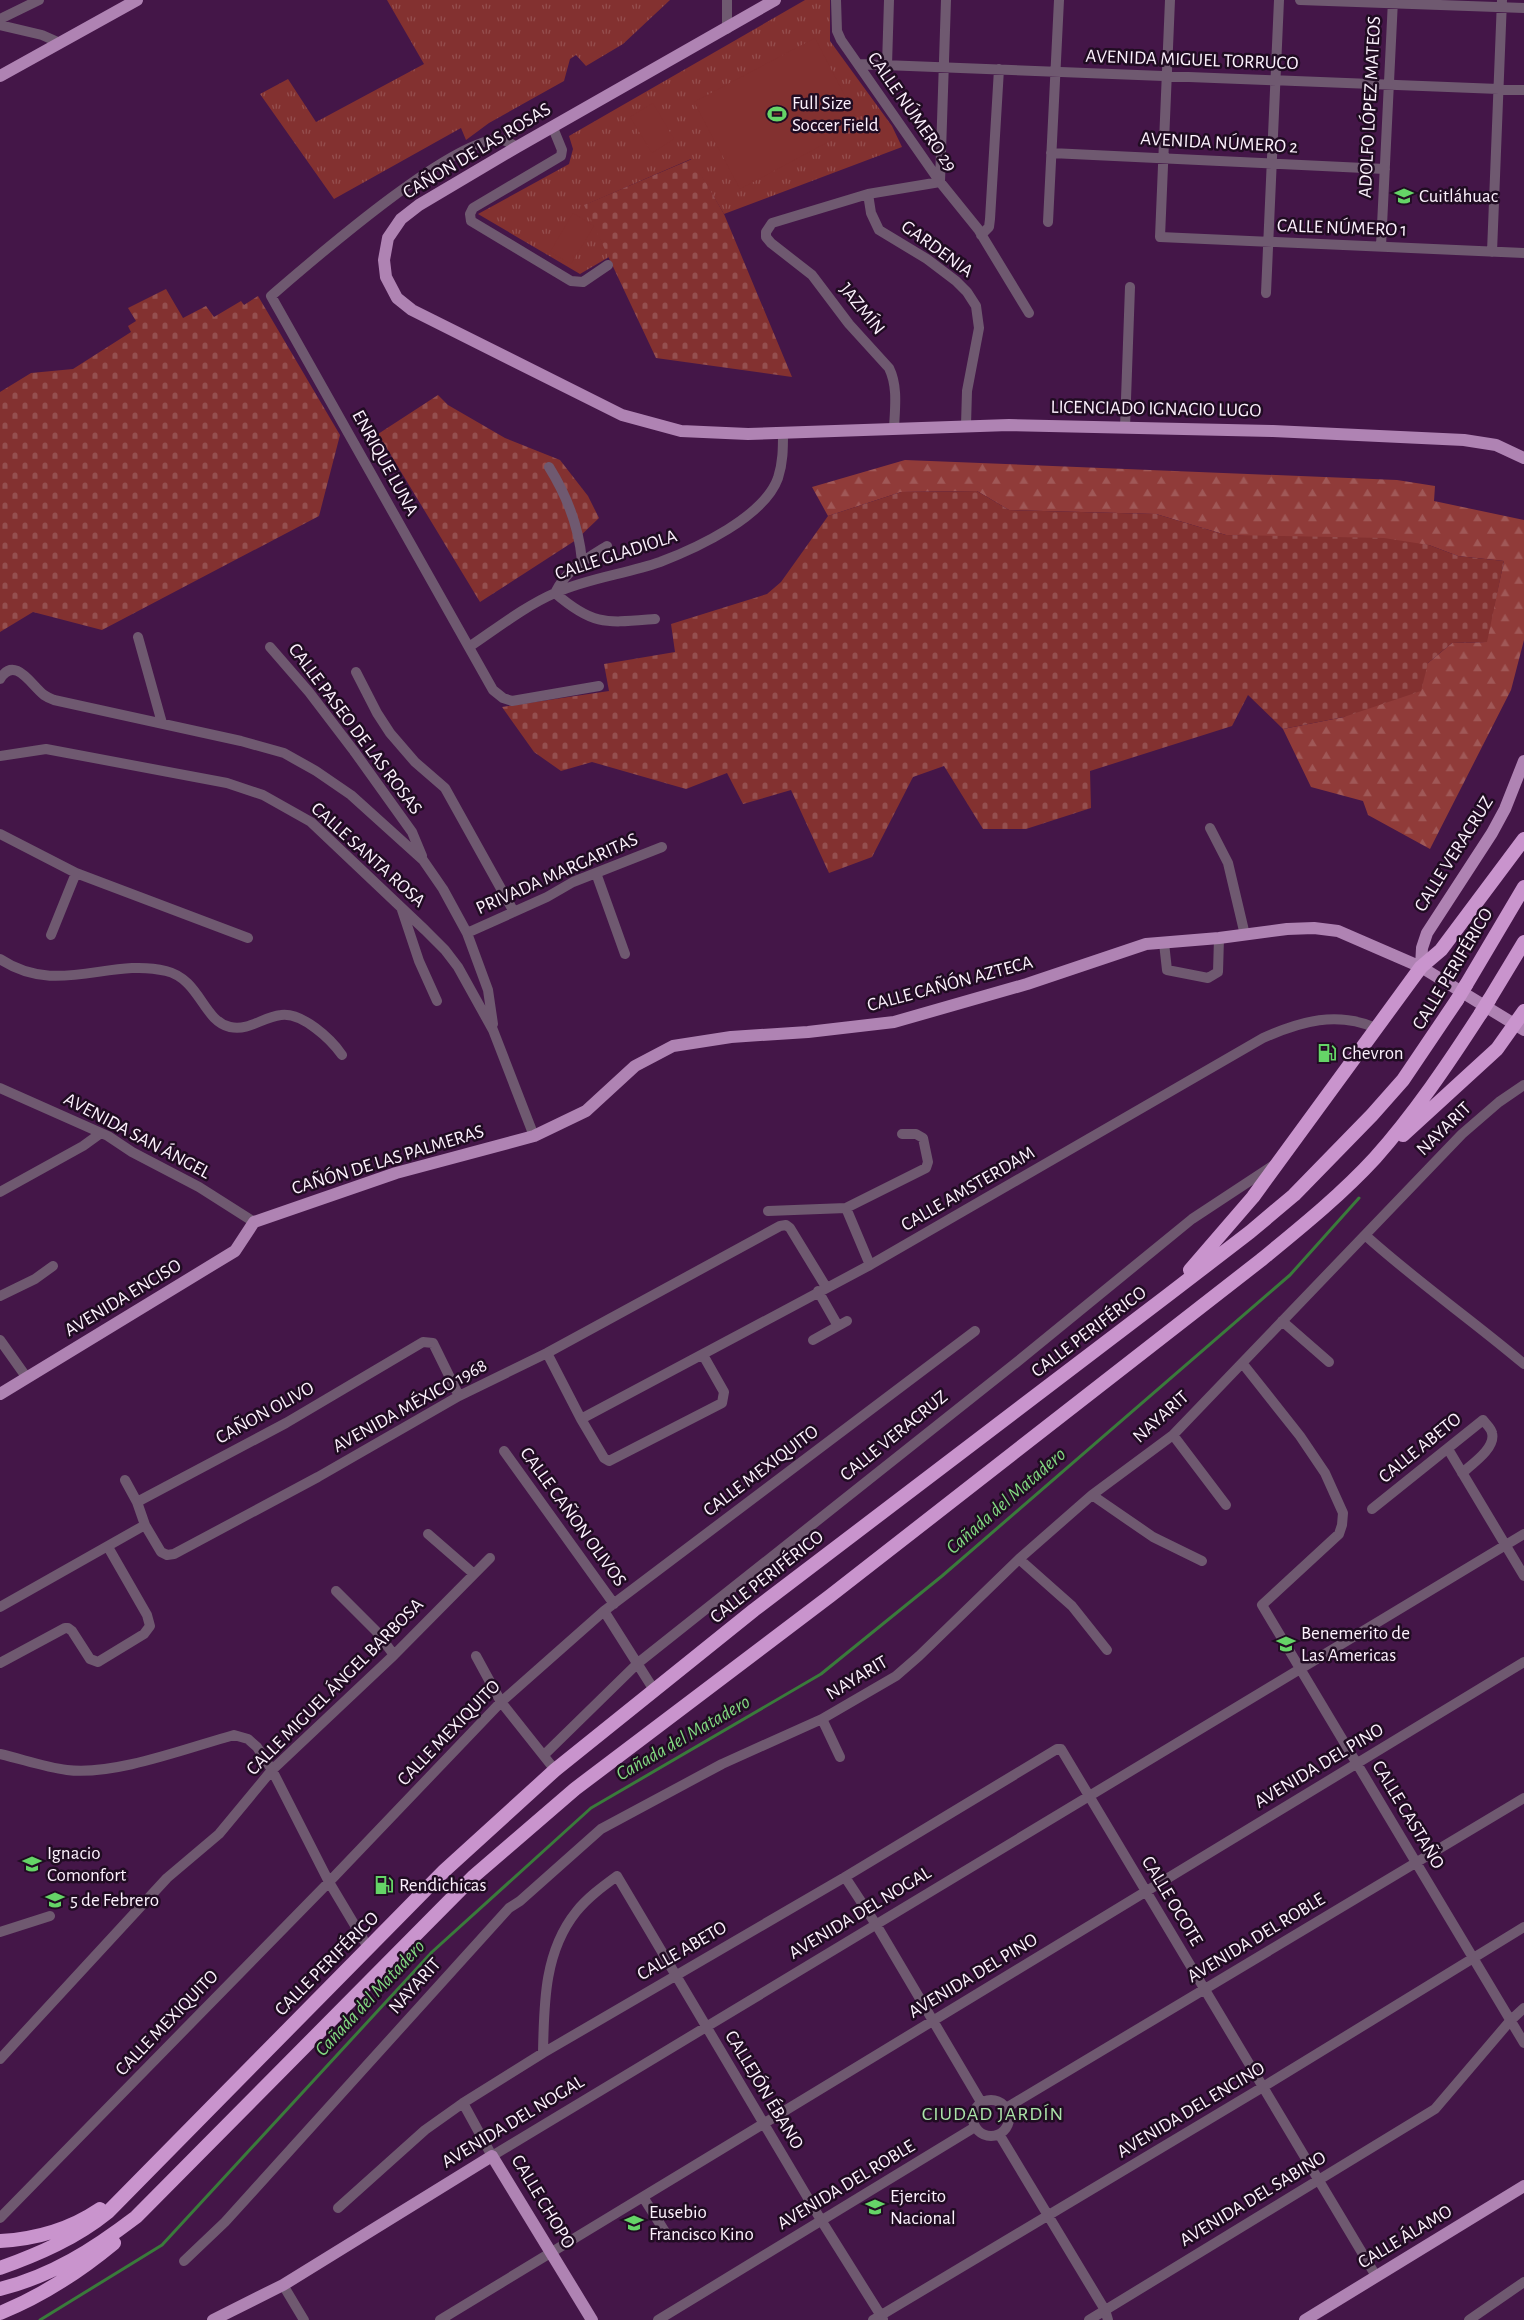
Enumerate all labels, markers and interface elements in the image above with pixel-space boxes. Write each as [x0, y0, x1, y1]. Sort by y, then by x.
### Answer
street label: ADOLFO LÓPEZ MATEOS [1354, 15, 1384, 199]
street label: AVENIDA MIGUEL TORRUCO [1085, 47, 1299, 73]
street label: CALLE NÚMERO 29 [864, 48, 962, 175]
place label: Full Size Soccer Field [792, 94, 879, 135]
street label: CAÑON DE LAS ROSAS [399, 98, 554, 203]
sports icon: Full Size Soccer Field [766, 103, 788, 125]
street label: AVENIDA NÚMERO 2 [1140, 127, 1299, 157]
school or university icon: Cuitláhuac [1393, 185, 1415, 207]
place label: Cuitláhuac [1419, 187, 1498, 206]
street label: CALLE NÚMERO 1 [1277, 214, 1407, 240]
street label: GARDENIA [898, 217, 976, 281]
street label: JAZMÍN [836, 278, 890, 338]
street label: LICENCIADO IGNACIO LUGO [1050, 398, 1262, 420]
street label: ENRIQUE LUNA [348, 407, 422, 519]
street label: CALLE GLADIOLA [553, 526, 679, 584]
street label: CALLE PASEO DE LAS ROSAS [285, 640, 425, 818]
street label: CALLE VERACRUZ [1411, 793, 1497, 915]
street label: CALLE SANTA ROSA [307, 799, 429, 911]
street label: PRIVADA MARGARITAS [473, 830, 641, 918]
street label: CALLE PERIFÉRICO [1408, 904, 1497, 1033]
street label: CALLE CAÑÓN AZTECA [865, 951, 1035, 1015]
fuel station icon: Chevron [1316, 1042, 1338, 1064]
place label: Chevron [1342, 1044, 1404, 1063]
street label: AVENIDA SAN ÁNGEL [61, 1088, 214, 1183]
street label: NAYARIT [1413, 1099, 1475, 1159]
street label: CAÑÓN DE LAS PALMERAS [289, 1120, 486, 1198]
street label: CALLE AMSTERDAM [898, 1143, 1038, 1235]
street label: AVENIDA ENCISO [61, 1256, 185, 1340]
street label: CALLE PERIFÉRICO [1027, 1281, 1150, 1381]
street label: AVENIDA MÉXICO 1968 [329, 1354, 490, 1456]
street label: CAÑON OLIVO [212, 1377, 317, 1448]
street label: CALLE VERACRUZ [837, 1387, 951, 1485]
street label: NAYARIT [1129, 1387, 1193, 1447]
street label: CALLE ABETO [1375, 1409, 1465, 1487]
street label: CALLE MEXIQUITO [700, 1422, 822, 1520]
street label: CALLE CAÑON OLIVOS [516, 1443, 631, 1590]
water label: Cañada del Matadero [942, 1444, 1070, 1558]
street label: CALLE PERIFÉRICO [705, 1525, 827, 1627]
street label: CALLE MIGUEL ÁNGEL BARBOSA [242, 1594, 427, 1779]
place label: Benemerito de Las Americas [1301, 1624, 1410, 1665]
school or university icon: Benemerito de Las Americas [1275, 1633, 1297, 1655]
street label: NAYARIT [823, 1652, 891, 1704]
street label: CALLE MEXIQUITO [394, 1677, 504, 1789]
water label: Cañada del Matadero [613, 1692, 753, 1784]
street label: AVENIDA DEL PINO [1251, 1720, 1387, 1812]
street label: CALLE CASTAÑO [1368, 1757, 1449, 1872]
place label: Ignacio Comonfort [47, 1844, 126, 1885]
school or university icon: Ignacio Comonfort [21, 1853, 43, 1875]
street label: CALLE OCOTE [1138, 1853, 1206, 1949]
street label: AVENIDA DEL NOGAL [786, 1863, 934, 1963]
fuel station icon: Rendichicas [373, 1874, 395, 1896]
place label: Rendichicas [399, 1876, 487, 1895]
school or university icon: 5 de Febrero [44, 1889, 66, 1911]
street label: AVENIDA DEL ROBLE [1184, 1889, 1328, 1987]
place label: 5 de Febrero [70, 1891, 159, 1910]
street label: CALLE PERIFÉRICO [270, 1907, 383, 2020]
street label: CALLE ABETO [634, 1918, 730, 1984]
street label: AVENIDA DEL PINO [905, 1930, 1041, 2022]
water label: Cañada del Matadero [311, 1936, 429, 2060]
street label: NAYARIT [385, 1954, 445, 2018]
street label: CALLE MEXIQUITO [112, 1967, 222, 2079]
street label: CALLEJÓN ÉBANO [721, 2026, 809, 2153]
street label: AVENIDA DEL ENCINO [1114, 2058, 1268, 2162]
street label: AVENIDA DEL NOGAL [439, 2072, 587, 2172]
district label: CIUDAD JARDÍN [922, 2103, 1064, 2124]
street label: AVENIDA DEL ROBLE [774, 2136, 918, 2234]
street label: AVENIDA DEL SABINO [1177, 2148, 1329, 2250]
street label: CALLE CHOPO [508, 2152, 578, 2252]
place label: Ejercito Nacional [890, 2187, 956, 2228]
school or university icon: Ejercito Nacional [864, 2196, 886, 2218]
street label: CALLE ÁLAMO [1354, 2200, 1455, 2272]
place label: Eusebio Francisco Kino [649, 2203, 754, 2244]
school or university icon: Eusebio Francisco Kino [623, 2212, 645, 2234]

